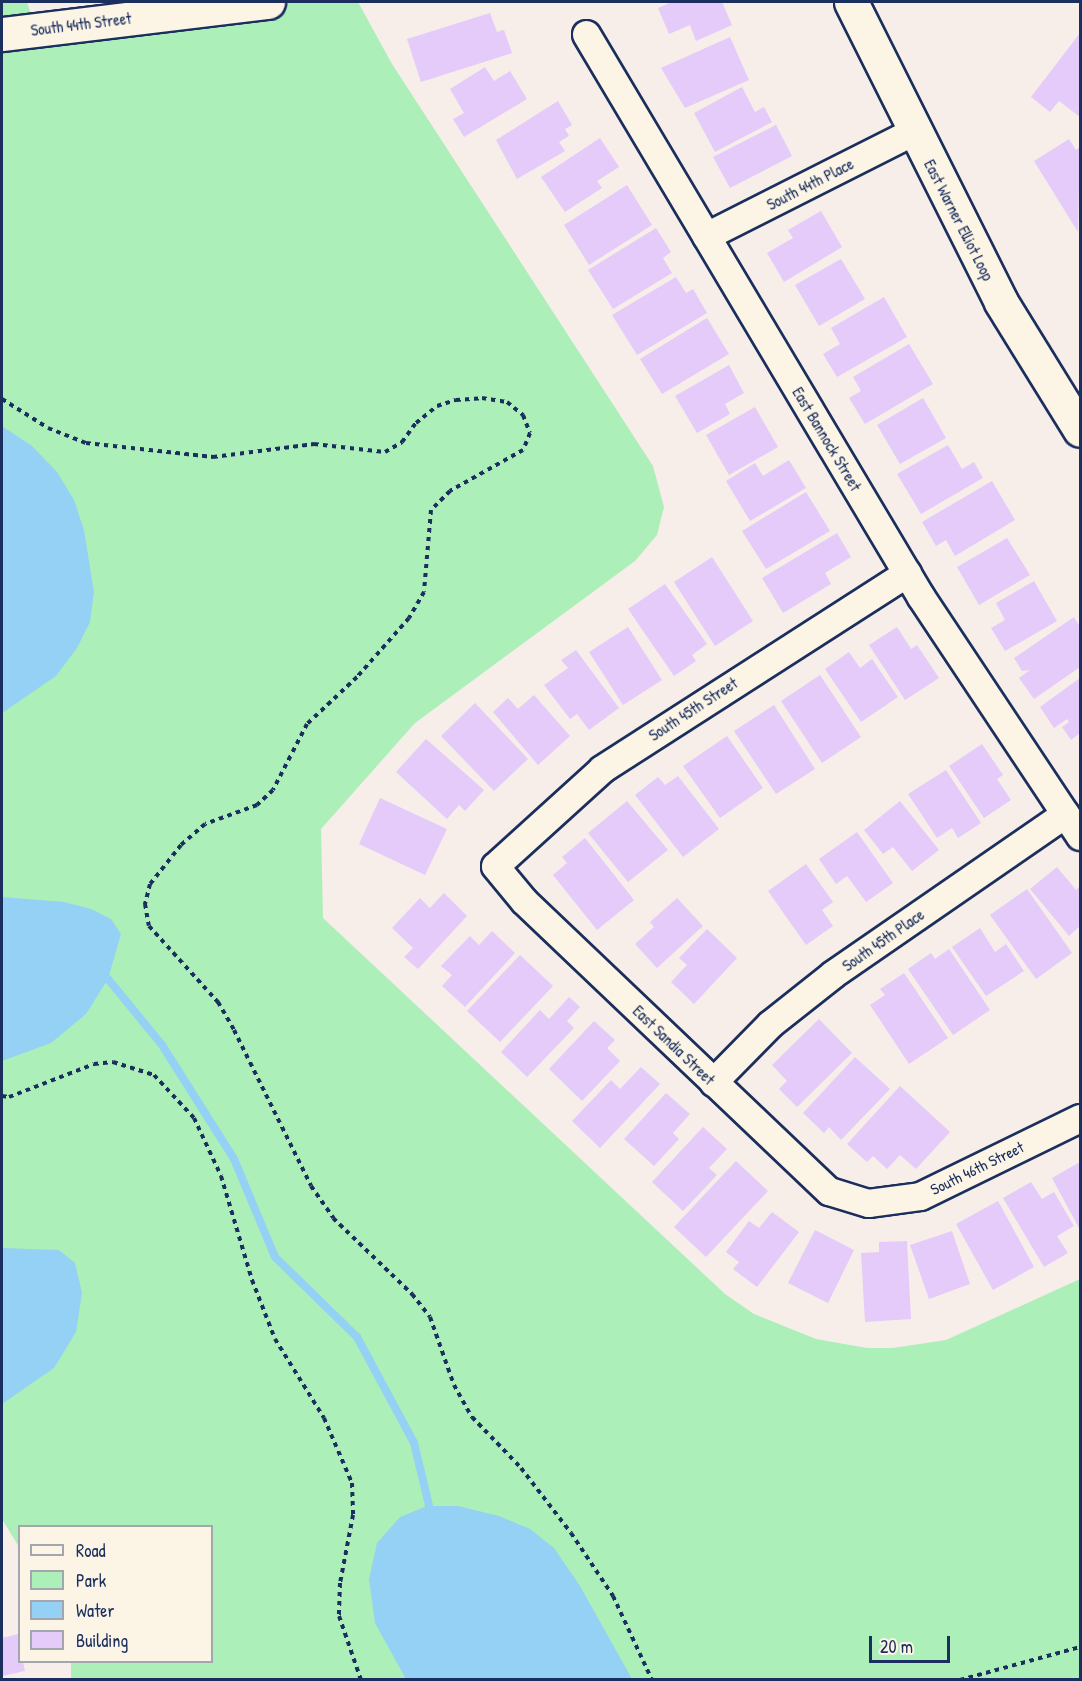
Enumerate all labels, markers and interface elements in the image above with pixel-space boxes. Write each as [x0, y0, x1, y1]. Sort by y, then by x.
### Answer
street label: South 44th Street [30, 8, 132, 40]
street label: South 44th Place [763, 154, 857, 214]
street label: East Warner Elliot Loop [920, 156, 998, 284]
street label: East Bannock Street [788, 384, 866, 494]
street label: South 45th Street [645, 673, 741, 745]
street label: South 45th Place [838, 905, 928, 975]
street label: East Sandia Street [629, 1001, 719, 1089]
street label: South 46th Street [927, 1137, 1027, 1199]
legend [18, 1525, 213, 1663]
text: Road [76, 1538, 106, 1563]
text: Park [76, 1568, 106, 1593]
text: Water [76, 1598, 114, 1623]
scale bar [872, 1624, 953, 1662]
text: Building [76, 1628, 128, 1653]
text: 20 m [880, 1634, 913, 1659]

